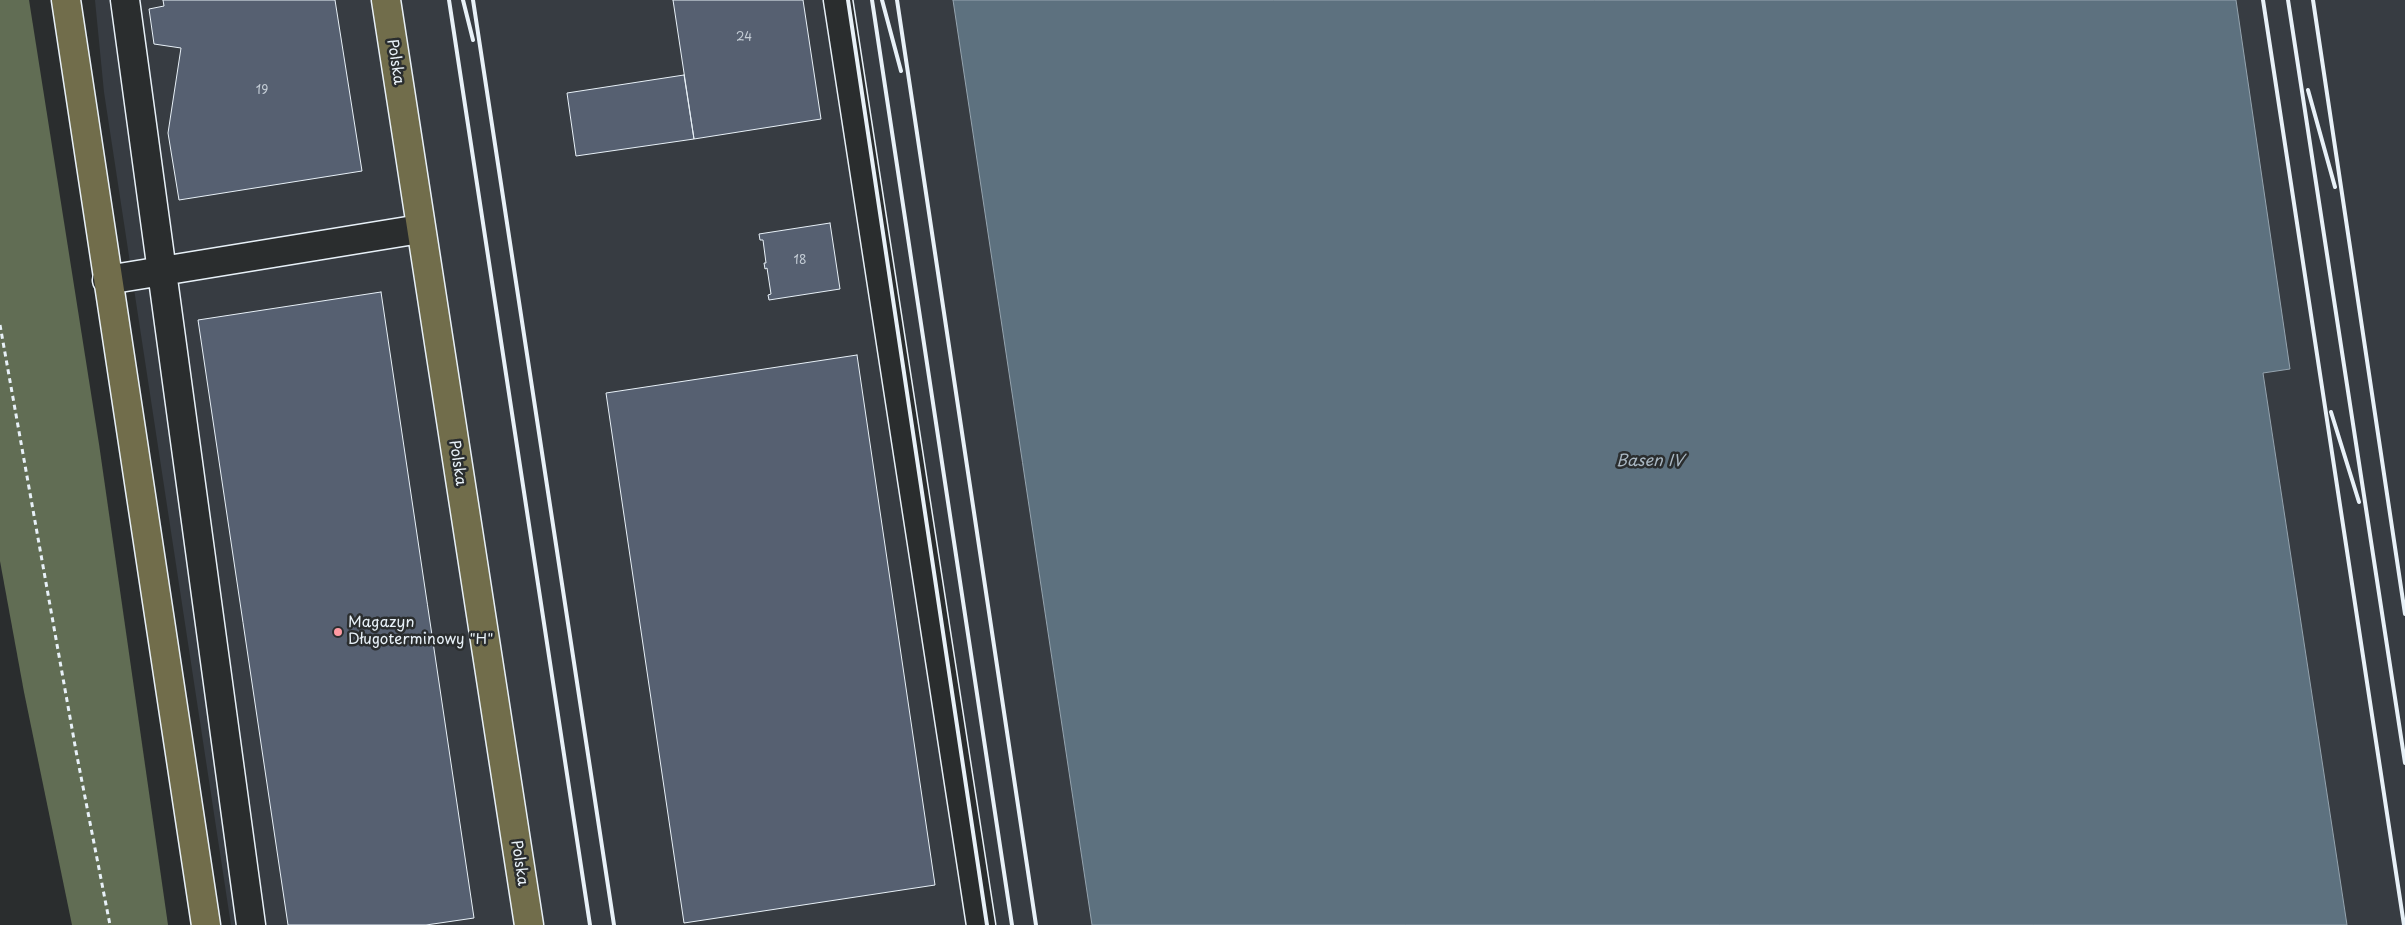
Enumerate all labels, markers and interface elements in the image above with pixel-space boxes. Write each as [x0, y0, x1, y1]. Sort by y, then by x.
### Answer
house number: 24 [736, 31, 752, 45]
street label: Polska [383, 38, 407, 86]
house number: 19 [256, 84, 268, 98]
house number: 18 [794, 254, 806, 268]
street label: Polska [445, 439, 469, 487]
water label: Basen IV [1616, 452, 1684, 472]
place label: Magazyn Długoterminowy "H" [348, 614, 493, 649]
marker: Magazyn Długoterminowy "H" [332, 626, 344, 638]
street label: Polska [507, 839, 531, 887]

